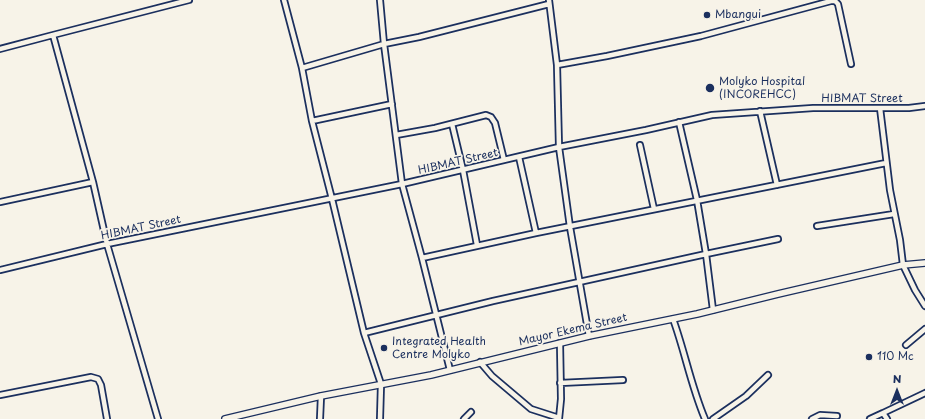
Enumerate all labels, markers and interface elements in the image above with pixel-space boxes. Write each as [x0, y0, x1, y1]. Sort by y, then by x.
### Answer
place label: Mbangui [715, 8, 761, 22]
marker: Mbangui [702, 10, 712, 20]
place label: Molyko Hospital (INCOREHCC) [719, 75, 805, 101]
marker: Molyko Hospital (INCOREHCC) [704, 82, 716, 94]
street label: HIBMAT Street [821, 92, 903, 106]
street label: HIBMAT Street [417, 146, 499, 178]
street label: HIBMAT Street [100, 213, 182, 243]
street label: Mayor Ekema Street [518, 311, 628, 349]
place label: Integrated Health Centre Molyko [392, 335, 486, 361]
marker: Integrated Health Centre Molyko [379, 343, 389, 353]
place label: 110 Mc [877, 350, 914, 364]
marker: 110 Mc [864, 352, 874, 362]
text: N [893, 370, 901, 387]
north arrow [877, 371, 917, 411]

